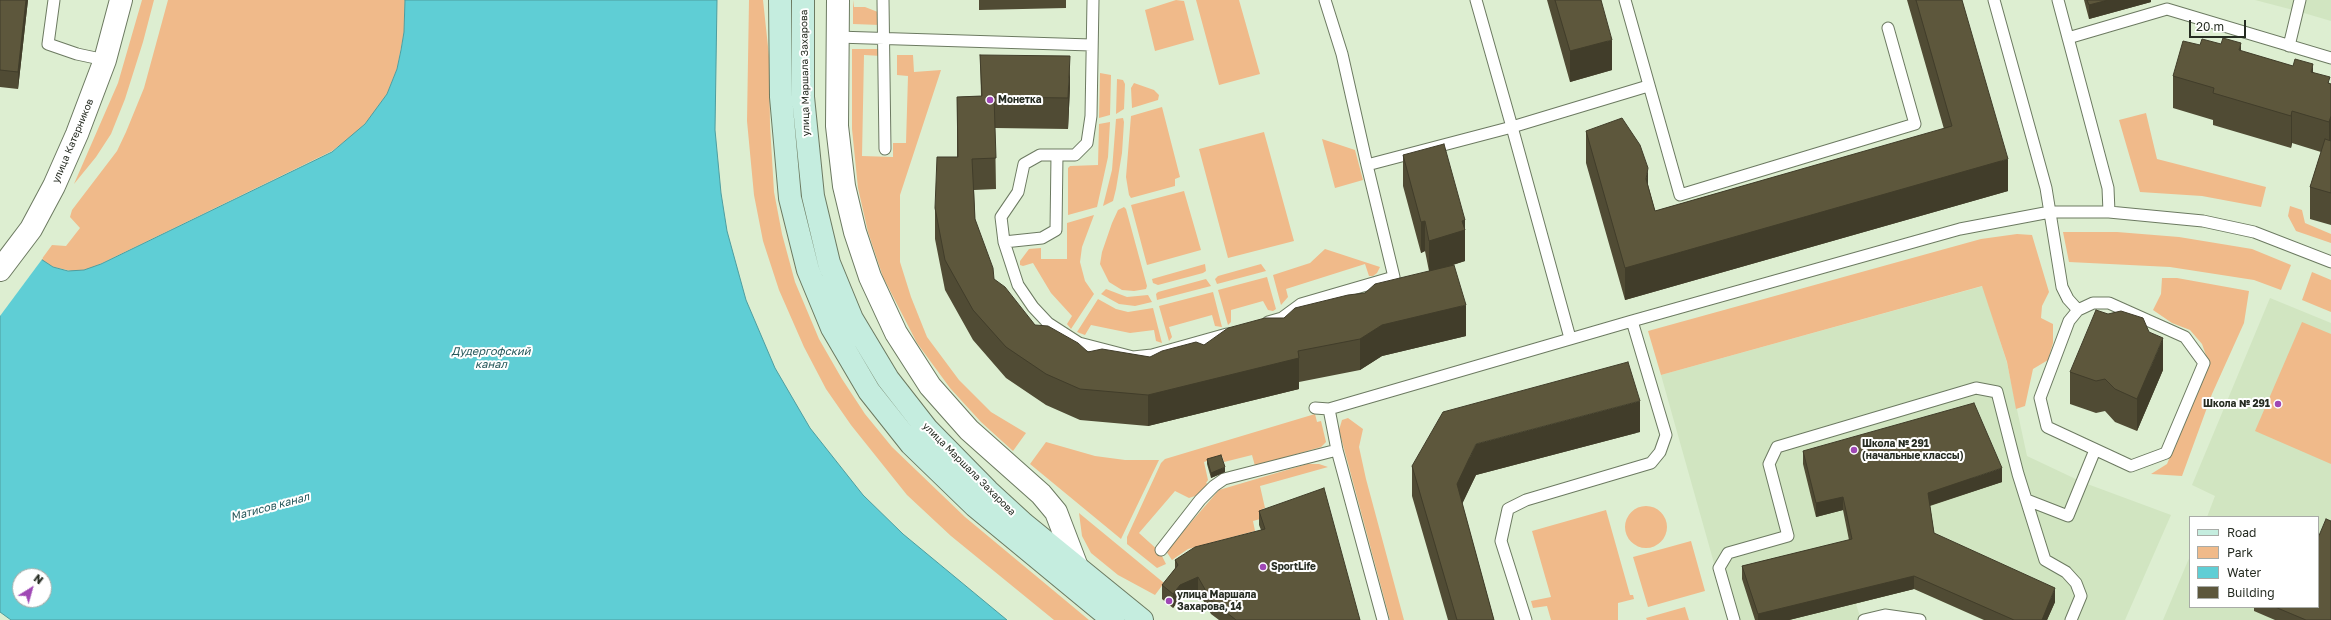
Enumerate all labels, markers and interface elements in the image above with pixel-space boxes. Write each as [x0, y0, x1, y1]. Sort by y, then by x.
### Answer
street label: улица Маршала Захарова [798, 10, 812, 136]
scale bar [2191, 12, 2248, 38]
text: 20 m [2196, 19, 2224, 34]
place label: Монетка [998, 94, 1041, 106]
marker: Монетка [985, 95, 995, 105]
street label: улица Катерников [50, 97, 96, 185]
water label: Дудергофский канал [452, 345, 530, 371]
place label: Школа № 291 [2203, 398, 2270, 410]
marker: Школа № 291 [2273, 399, 2283, 409]
street label: улица Маршала Захарова [920, 420, 1018, 518]
place label: Школа № 291 (начальные классы) [1862, 438, 1963, 462]
marker: Школа № 291 (начальные классы) [1849, 445, 1859, 455]
water label: Матисов канал [229, 490, 311, 524]
legend [2189, 516, 2319, 608]
text: Road [2227, 525, 2256, 540]
text: Park [2227, 545, 2253, 560]
place label: SportLife [1271, 561, 1316, 573]
marker: SportLife [1258, 562, 1268, 572]
text: Water [2227, 565, 2261, 580]
north arrow [12, 568, 52, 608]
text: N [32, 571, 46, 587]
text: Building [2227, 585, 2275, 600]
place label: улица Маршала Захарова, 14 [1177, 589, 1256, 612]
marker: улица Маршала Захарова, 14 [1164, 596, 1174, 606]

